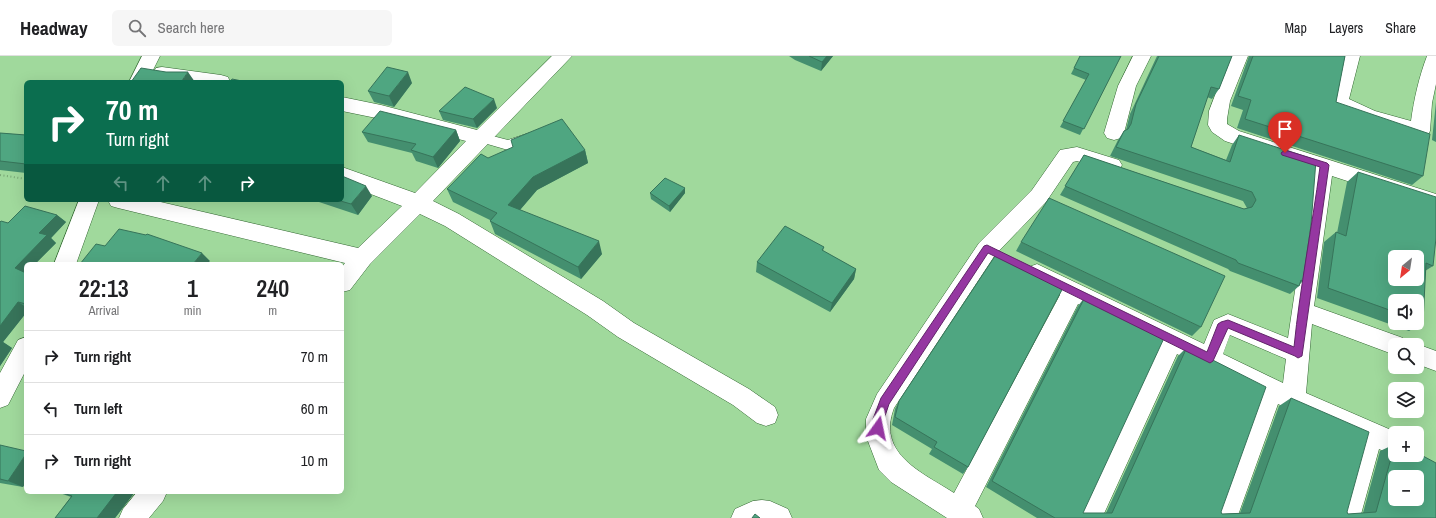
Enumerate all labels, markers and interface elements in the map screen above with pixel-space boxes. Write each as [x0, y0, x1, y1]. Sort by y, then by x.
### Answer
search box [112, 10, 392, 46]
text: Headway [20, 15, 88, 41]
icon: search [126, 17, 148, 39]
text: Search here [158, 17, 225, 38]
text: Map [1285, 19, 1307, 37]
text: Layers [1329, 19, 1363, 37]
text: Share [1385, 19, 1416, 37]
text: 70 m [106, 91, 158, 129]
icon: right [40, 96, 92, 148]
pin [1268, 112, 1302, 153]
icon: arrive [1274, 118, 1296, 140]
text: Turn right [106, 127, 169, 152]
icon: left [110, 172, 132, 194]
icon: ahead [152, 172, 174, 194]
icon: ahead [194, 172, 216, 194]
icon: right [236, 172, 258, 194]
north arrow [1388, 250, 1424, 286]
map controls [1388, 250, 1424, 506]
text: 22:13 [79, 272, 129, 304]
text: 1 [187, 272, 198, 304]
text: 240 [256, 272, 289, 304]
button: sound [1388, 294, 1424, 330]
text: Arrival [88, 302, 119, 319]
text: min [184, 302, 201, 319]
text: m [268, 302, 277, 319]
button: search [1388, 338, 1424, 374]
icon: right [40, 346, 62, 368]
text: Turn right [74, 346, 131, 367]
text: 70 m [301, 346, 328, 367]
button: layers [1388, 382, 1424, 418]
icon: left [40, 398, 62, 420]
text: Turn left [74, 398, 122, 419]
text: 60 m [301, 398, 328, 419]
position arrow [857, 407, 899, 449]
button: + [1388, 426, 1424, 462]
icon: right [40, 450, 62, 472]
text: Turn right [74, 450, 131, 471]
text: 10 m [301, 450, 328, 471]
button: − [1388, 470, 1424, 506]

